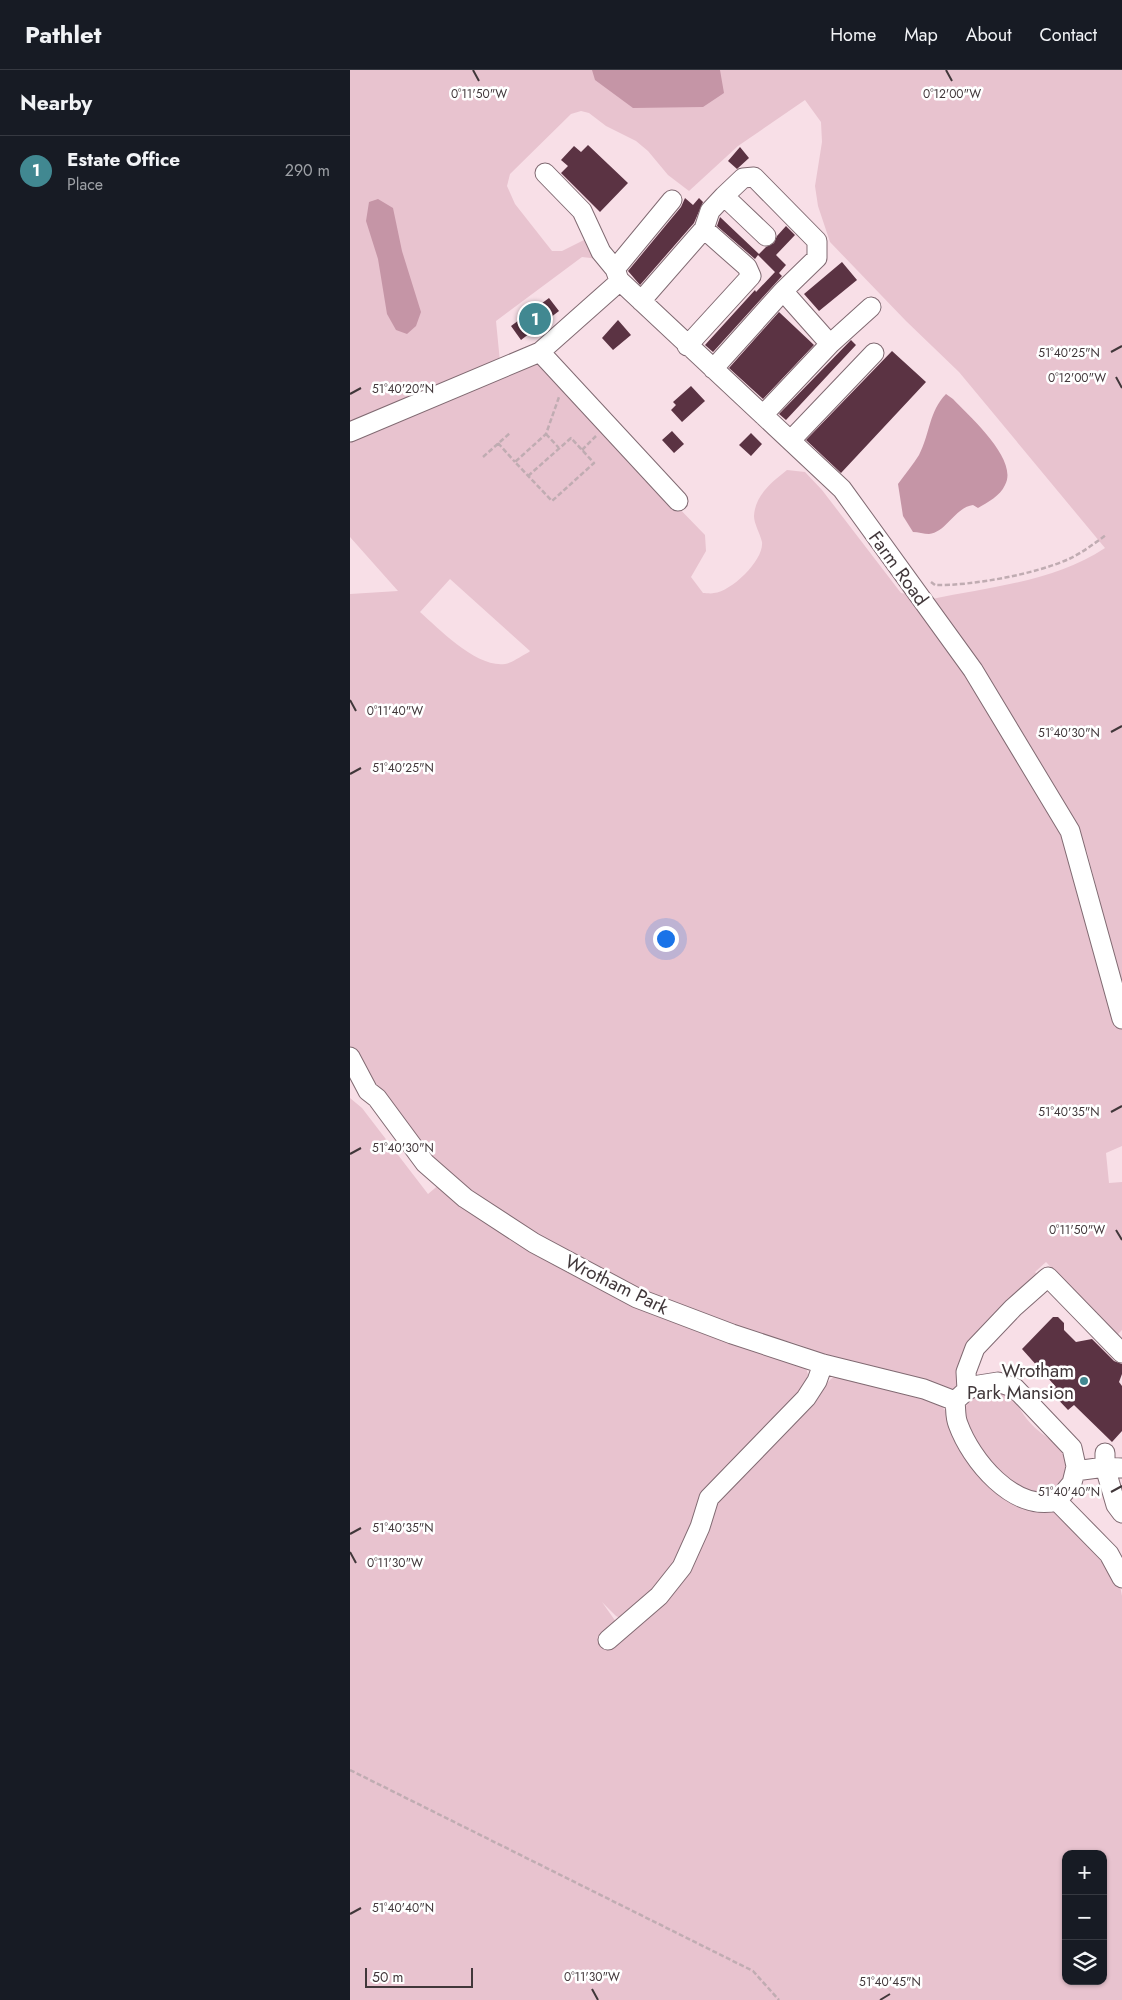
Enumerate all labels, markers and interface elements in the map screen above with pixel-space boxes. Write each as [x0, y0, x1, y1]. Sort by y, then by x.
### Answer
text: Pathlet [25, 17, 101, 52]
text: Home [830, 22, 876, 48]
text: Map [904, 22, 938, 48]
text: About [966, 22, 1011, 48]
text: Contact [1039, 22, 1097, 48]
text: 0°11'50"W [451, 85, 507, 103]
text: 0°12'00"W [923, 85, 981, 103]
text: Nearby [20, 88, 92, 118]
text: Estate Office [67, 146, 180, 173]
text: 1 [32, 159, 40, 182]
text: 290 m [285, 159, 330, 182]
text: Place [67, 173, 103, 196]
pin: 1 [519, 300, 551, 338]
text: 51°40'25"N [1038, 344, 1100, 362]
text: 0°12'00"W [1048, 369, 1106, 387]
text: 51°40'20"N [372, 380, 434, 398]
street label: Farm Road [862, 526, 935, 611]
text: 0°11'40"W [367, 702, 423, 720]
text: 51°40'30"N [1038, 724, 1100, 742]
text: 51°40'25"N [372, 759, 434, 777]
your location [653, 926, 679, 952]
text: 51°40'35"N [1038, 1103, 1100, 1121]
text: 51°40'30"N [372, 1139, 434, 1157]
text: 0°11'50"W [1049, 1221, 1105, 1239]
street label: Wrotham Park [560, 1248, 674, 1321]
place label: Wrotham Park Mansion [967, 1357, 1074, 1406]
marker: Wrotham Park Mansion [1078, 1375, 1090, 1387]
text: 51°40'40"N [1038, 1483, 1100, 1501]
text: 51°40'35"N [372, 1519, 434, 1537]
text: 0°11'30"W [367, 1554, 423, 1572]
map controls [1062, 1850, 1107, 1985]
button: + [1062, 1850, 1107, 1895]
button: − [1062, 1895, 1107, 1940]
text: 51°40'40"N [372, 1899, 434, 1917]
button: layers [1062, 1940, 1107, 1985]
scale bar [365, 1965, 472, 1988]
text: 50 m [372, 1967, 403, 1987]
text: 0°11'30"W [564, 1968, 620, 1986]
text: 51°40'45"N [859, 1973, 921, 1991]

